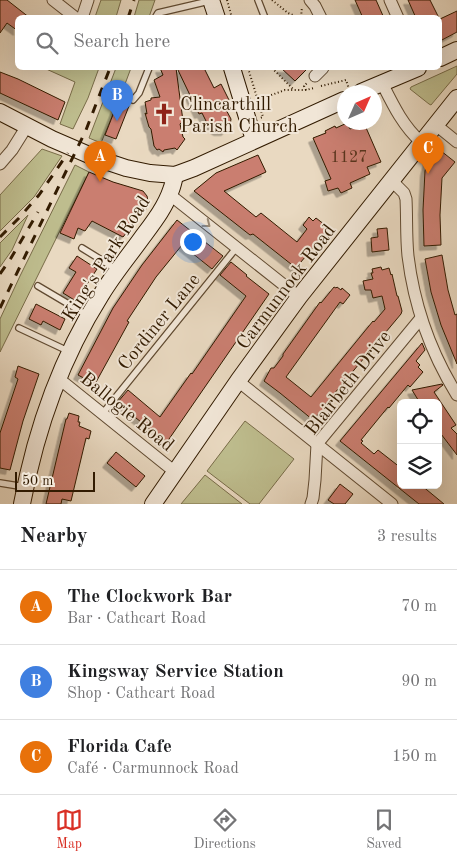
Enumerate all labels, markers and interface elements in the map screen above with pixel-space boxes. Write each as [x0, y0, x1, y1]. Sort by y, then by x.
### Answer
search box [15, 15, 442, 70]
icon: search [33, 29, 61, 57]
text: Search here [73, 33, 170, 52]
pin: B [101, 80, 133, 121]
north arrow [337, 85, 382, 130]
place label: Clincarthill Parish Church [180, 96, 298, 137]
church icon: Clincarthill Parish Church [151, 101, 177, 127]
pin: C [412, 133, 444, 174]
pin: A [84, 141, 116, 182]
house number: 1127 [330, 150, 368, 166]
street label: King's Park Road [60, 193, 155, 325]
one-way arrow [201, 219, 210, 227]
street label: Carmunnock Road [234, 221, 340, 353]
your location [180, 229, 206, 255]
street label: Cordiner Lane [115, 271, 205, 374]
street label: Blairbeth Drive [302, 328, 396, 439]
street label: Ballogie Road [76, 370, 177, 456]
map controls [397, 399, 442, 489]
button: locate [397, 399, 442, 444]
button: layers [397, 444, 442, 489]
scale bar [15, 469, 95, 492]
text: 50 m [22, 474, 53, 488]
text: Nearby [20, 526, 88, 547]
text: 3 results [377, 529, 437, 545]
text: The Clockwork Bar [67, 588, 232, 607]
text: A [30, 599, 42, 615]
text: 70 m [401, 599, 437, 615]
text: Bar · Cathcart Road [67, 611, 206, 627]
text: Kingsway Service Station [67, 663, 284, 682]
text: B [30, 674, 42, 690]
text: 90 m [401, 674, 437, 690]
text: Shop · Cathcart Road [67, 686, 215, 702]
text: Florida Cafe [67, 738, 172, 757]
text: C [31, 749, 41, 765]
text: 150 m [392, 749, 437, 765]
text: Café · Carmunnock Road [67, 761, 239, 777]
tab: Map [55, 806, 83, 853]
tab: Directions [194, 806, 256, 853]
tab: Saved [366, 806, 402, 853]

